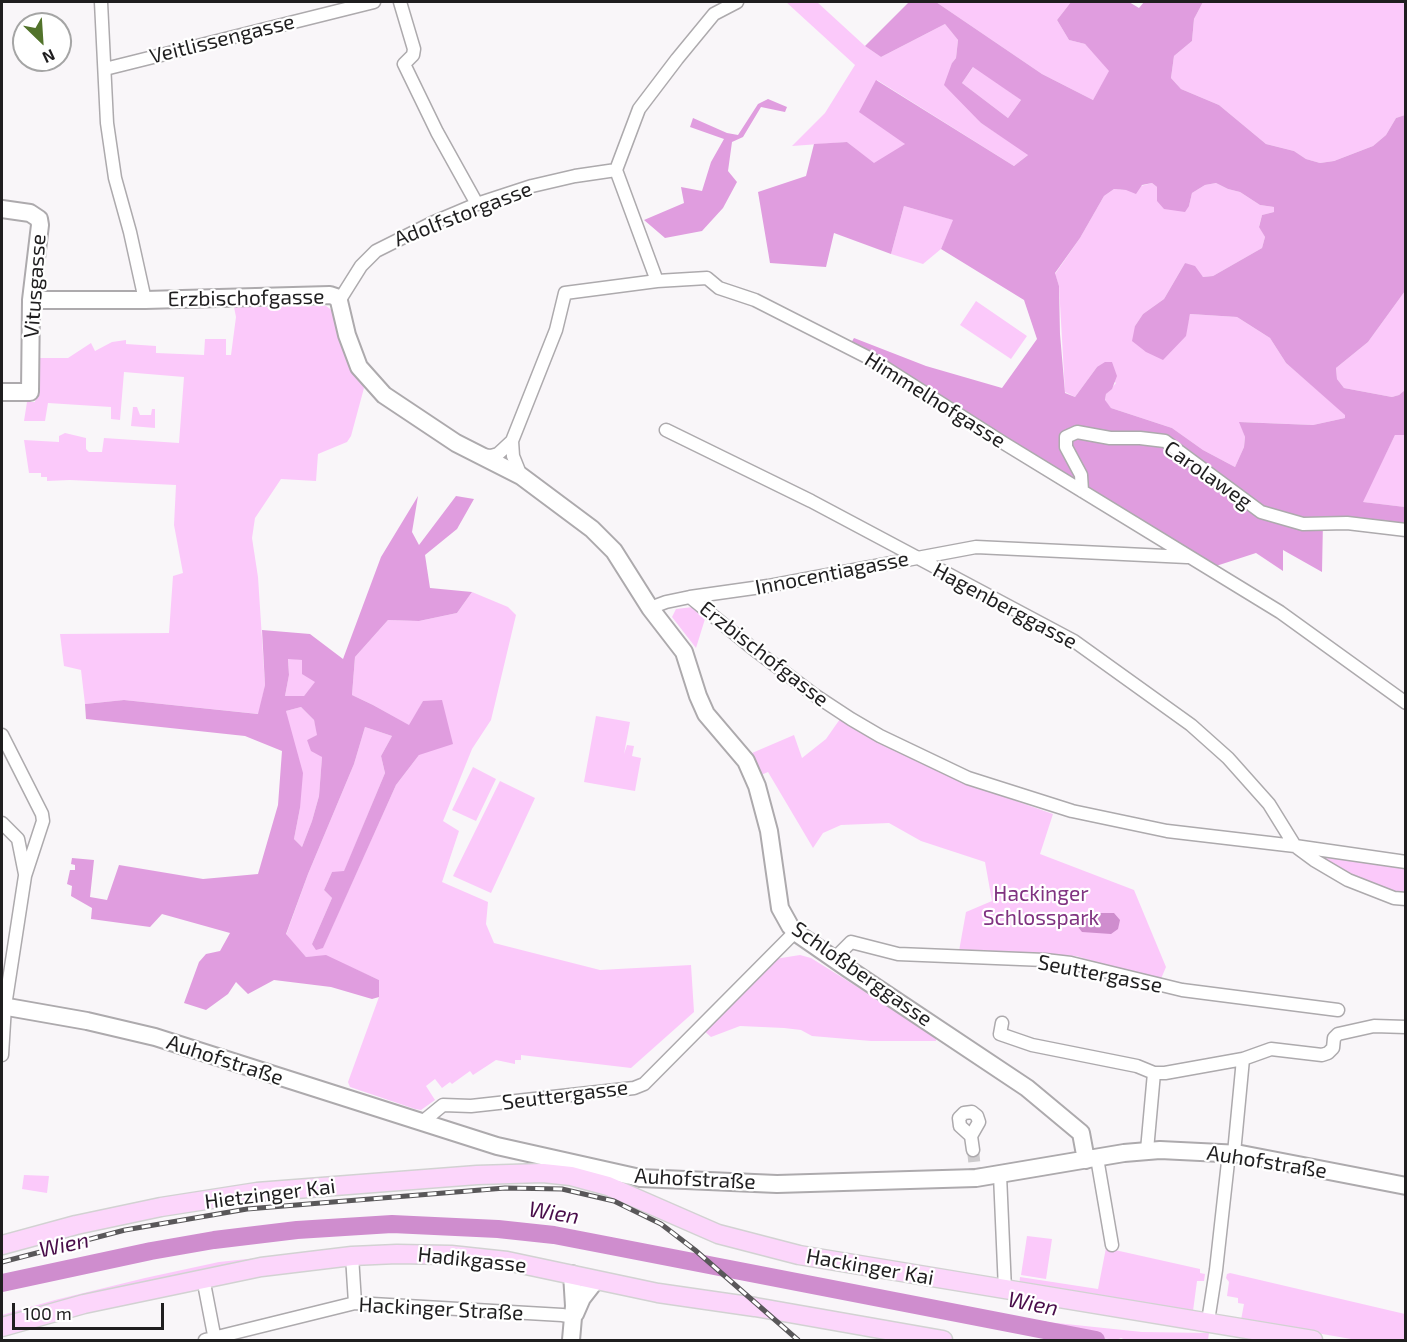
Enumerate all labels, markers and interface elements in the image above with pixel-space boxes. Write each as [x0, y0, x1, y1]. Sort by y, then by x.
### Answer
street label: Veitlissengasse [147, 9, 297, 69]
north arrow [12, 12, 72, 72]
text: N [40, 46, 58, 68]
street label: Adolfstorgasse [390, 176, 536, 252]
street label: Vitusgasse [19, 233, 51, 339]
street label: Erzbischofgasse [167, 284, 325, 312]
street label: Himmelhofgasse [860, 347, 1010, 453]
street label: Carolaweg [1159, 436, 1257, 514]
street label: Innocentiagasse [753, 546, 911, 600]
street label: Hagenberggasse [929, 557, 1081, 655]
street label: Erzbischofgasse [694, 596, 834, 712]
park label: Hackinger Schlosspark [983, 881, 1099, 931]
street label: Schloßberggasse [787, 916, 937, 1032]
street label: Seuttergasse [1036, 950, 1164, 998]
street label: Auhofstraße [163, 1029, 287, 1091]
street label: Seuttergasse [501, 1075, 629, 1115]
street label: Auhofstraße [1205, 1140, 1329, 1184]
street label: Auhofstraße [634, 1163, 756, 1195]
street label: Hietzinger Kai [203, 1173, 337, 1215]
water label: Wien [527, 1196, 581, 1230]
water label: Wien [36, 1227, 92, 1263]
street label: Hadikgasse [416, 1242, 528, 1278]
street label: Hackinger Kai [804, 1243, 936, 1291]
water label: Wien [1006, 1286, 1060, 1322]
scale bar [15, 1291, 166, 1329]
street label: Hackinger Straße [358, 1292, 524, 1326]
text: 100 m [23, 1302, 72, 1324]

